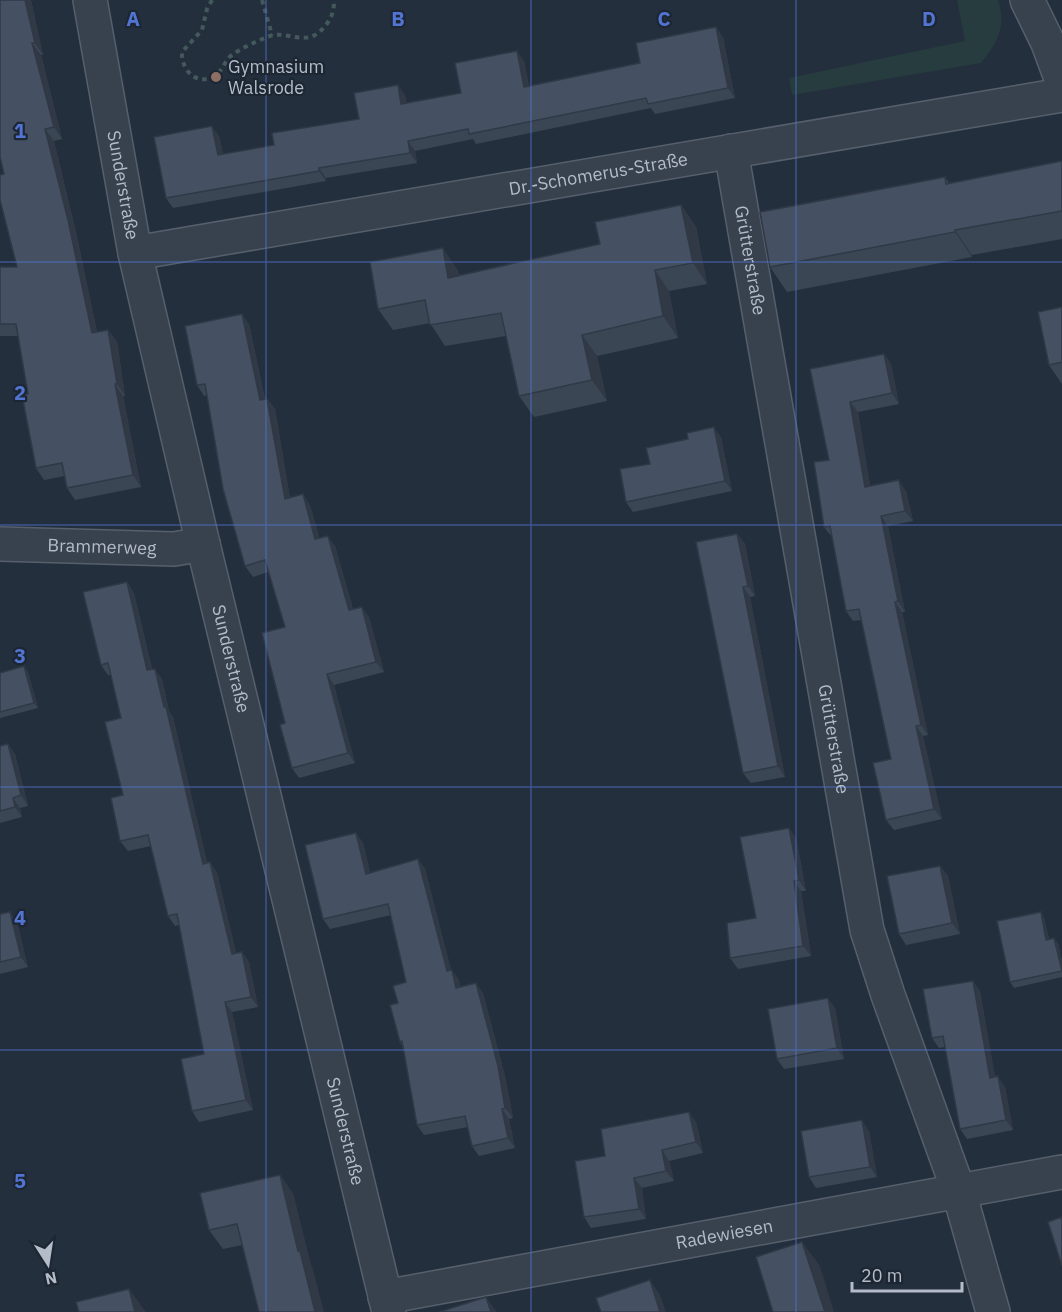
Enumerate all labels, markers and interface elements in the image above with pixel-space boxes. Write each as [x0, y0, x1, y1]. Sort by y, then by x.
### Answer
text: A [126, 5, 140, 32]
text: B [391, 5, 405, 32]
text: C [657, 5, 671, 32]
text: D [922, 5, 936, 32]
place label: Gymnasium Walsrode [228, 55, 324, 99]
marker: Gymnasium Walsrode [209, 70, 223, 84]
text: 1 [14, 117, 26, 144]
street label: Sunderstraße [102, 129, 144, 242]
street label: Dr.-Schomerus-Straße [507, 147, 690, 200]
street label: Grütterstraße [730, 204, 771, 317]
text: 2 [14, 379, 26, 406]
street label: Brammerweg [47, 533, 157, 560]
street label: Sunderstraße [207, 602, 256, 715]
text: 3 [14, 642, 26, 669]
street label: Grütterstraße [813, 682, 855, 796]
text: 4 [14, 904, 26, 931]
street label: Sunderstraße [322, 1075, 370, 1188]
text: 5 [14, 1167, 26, 1194]
street label: Radewiesen [674, 1214, 775, 1254]
north arrow [18, 1234, 78, 1294]
scale bar [852, 1255, 962, 1293]
text: 20 m [861, 1264, 903, 1287]
text: N [43, 1268, 59, 1290]

